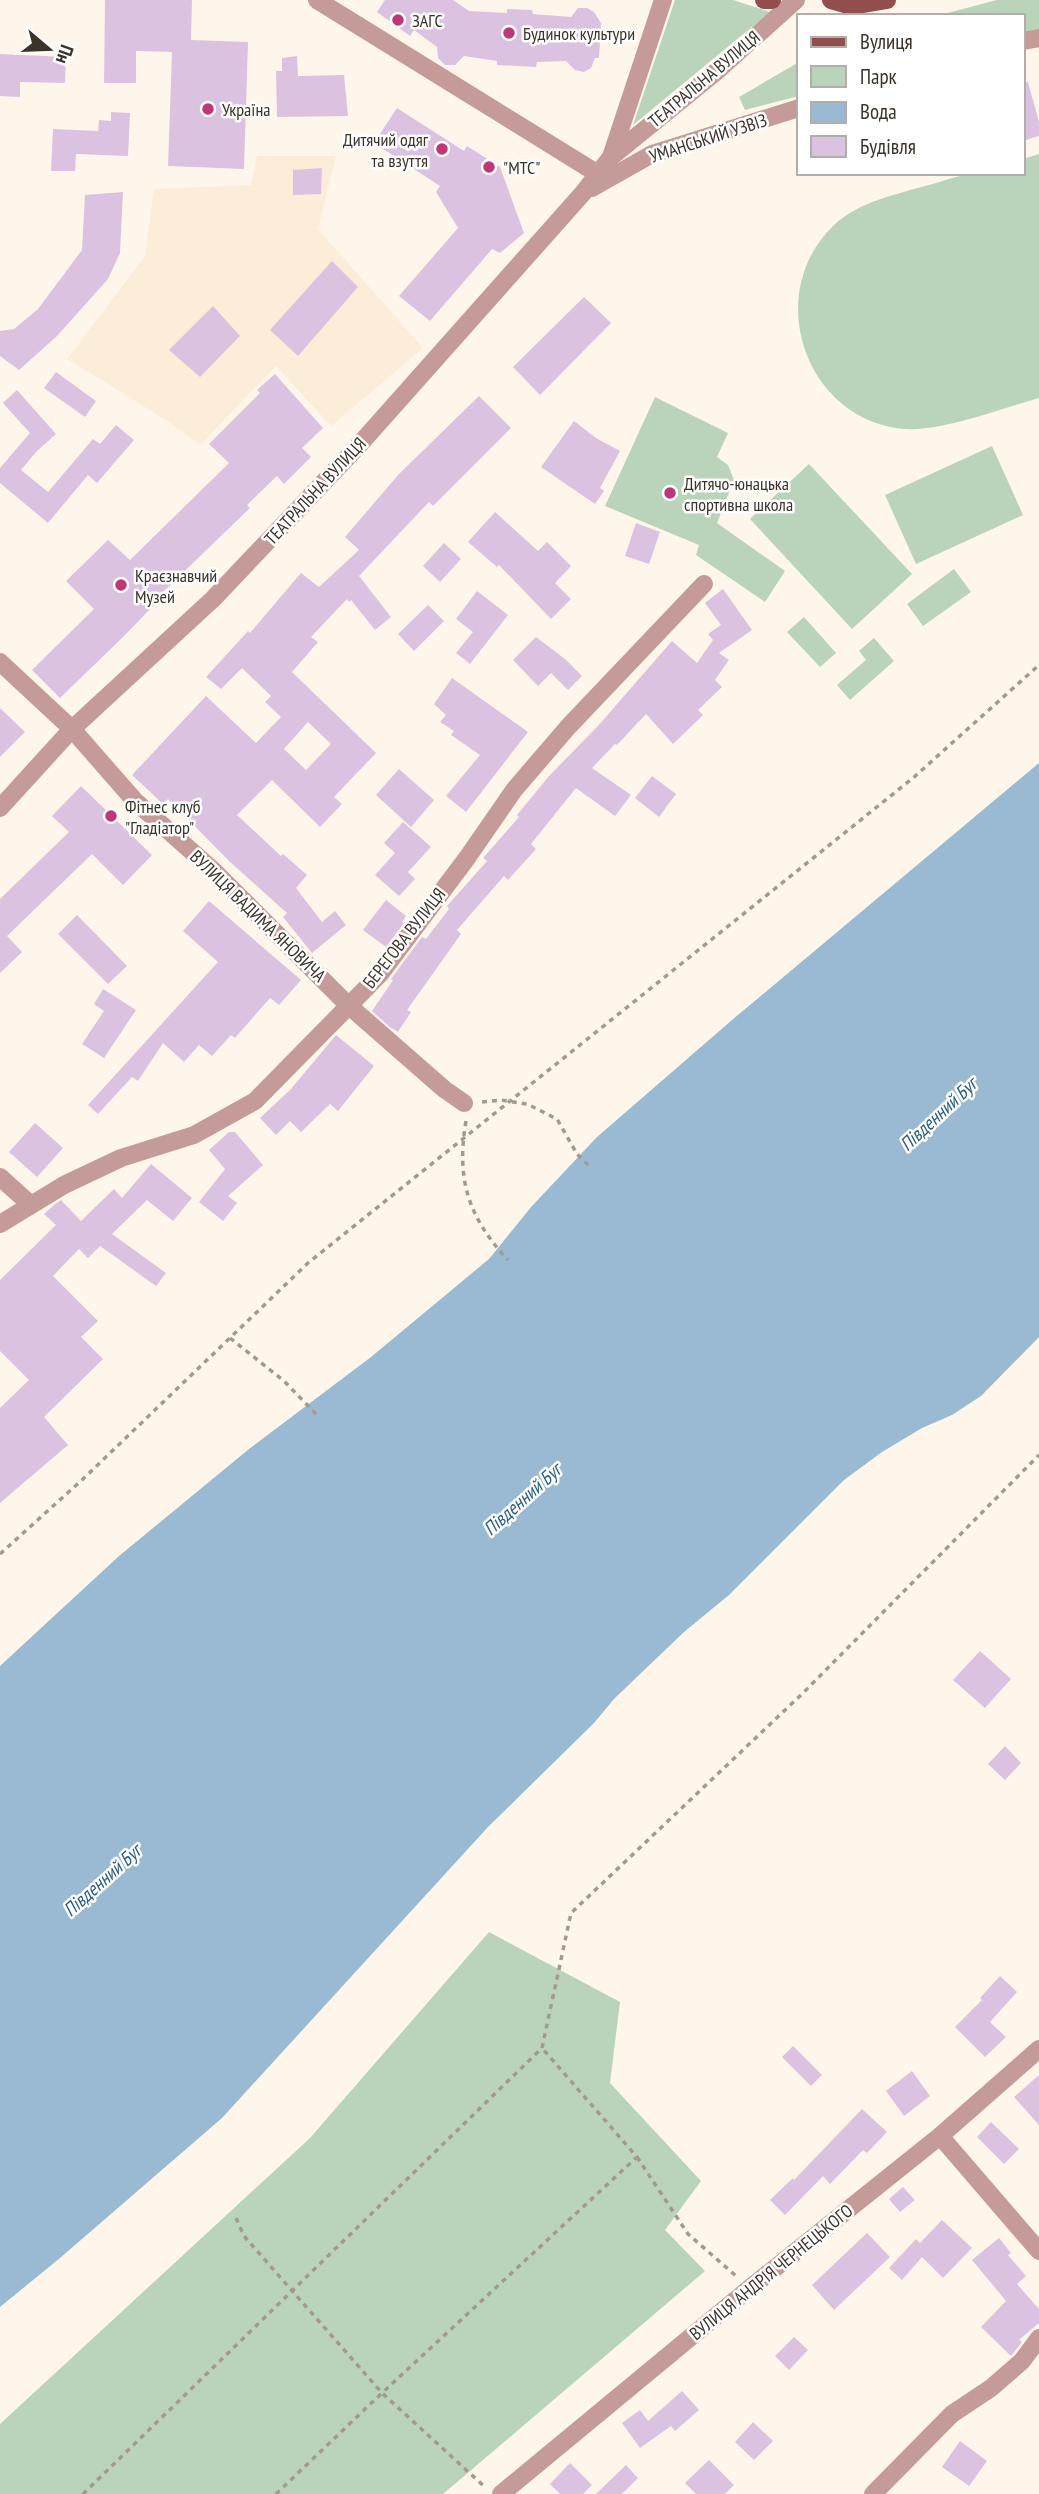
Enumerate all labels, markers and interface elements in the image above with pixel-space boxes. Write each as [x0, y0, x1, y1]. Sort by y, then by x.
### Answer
place label: ЗАГС [412, 9, 443, 32]
marker: ЗАГС [390, 12, 406, 28]
north arrow [14, 14, 84, 84]
legend [797, 14, 1025, 175]
place label: Будинок культури [523, 22, 635, 45]
marker: Будинок культури [501, 25, 517, 41]
street label: ТЕАТРАЛЬНА ВУЛИЦЯ [643, 26, 765, 132]
text: Вулиця [860, 28, 913, 55]
text: Пн [51, 42, 79, 67]
text: Парк [860, 63, 897, 90]
place label: Україна [222, 98, 271, 121]
text: Вода [860, 98, 897, 125]
marker: Україна [200, 101, 216, 117]
street label: УМАНСЬКИЙ УЗВІЗ [646, 108, 770, 168]
place label: Дитячий одяг та взуття [343, 128, 429, 172]
text: Будівля [860, 133, 916, 160]
marker: Дитячий одяг та взуття [434, 141, 450, 157]
place label: "МТС" [503, 156, 540, 179]
marker: "МТС" [481, 159, 497, 175]
street label: ТЕАТРАЛЬНА ВУЛИЦЯ [259, 432, 371, 550]
place label: Дитячо-юнацька спортивна школа [684, 472, 793, 516]
marker: Дитячо-юнацька спортивна школа [662, 485, 678, 501]
place label: Краєзнавчий Музей [135, 564, 217, 608]
marker: Краєзнавчий Музей [113, 577, 129, 593]
place label: Фітнес клуб "Гладіатор" [125, 795, 201, 839]
marker: Фітнес клуб "Гладіатор" [103, 808, 119, 824]
street label: ВУЛИЦЯ ВАДИМА ЯНОВИЧА [185, 845, 331, 987]
street label: БЕРЕГОВА ВУЛИЦЯ [358, 883, 450, 993]
water label: Південний Буг [895, 1070, 984, 1156]
water label: Південний Буг [478, 1456, 568, 1540]
water label: Південний Буг [58, 1837, 148, 1921]
street label: ВУЛИЦЯ АНДРІЯ ЧЕРНЕЦЬКОГО [685, 2199, 857, 2345]

